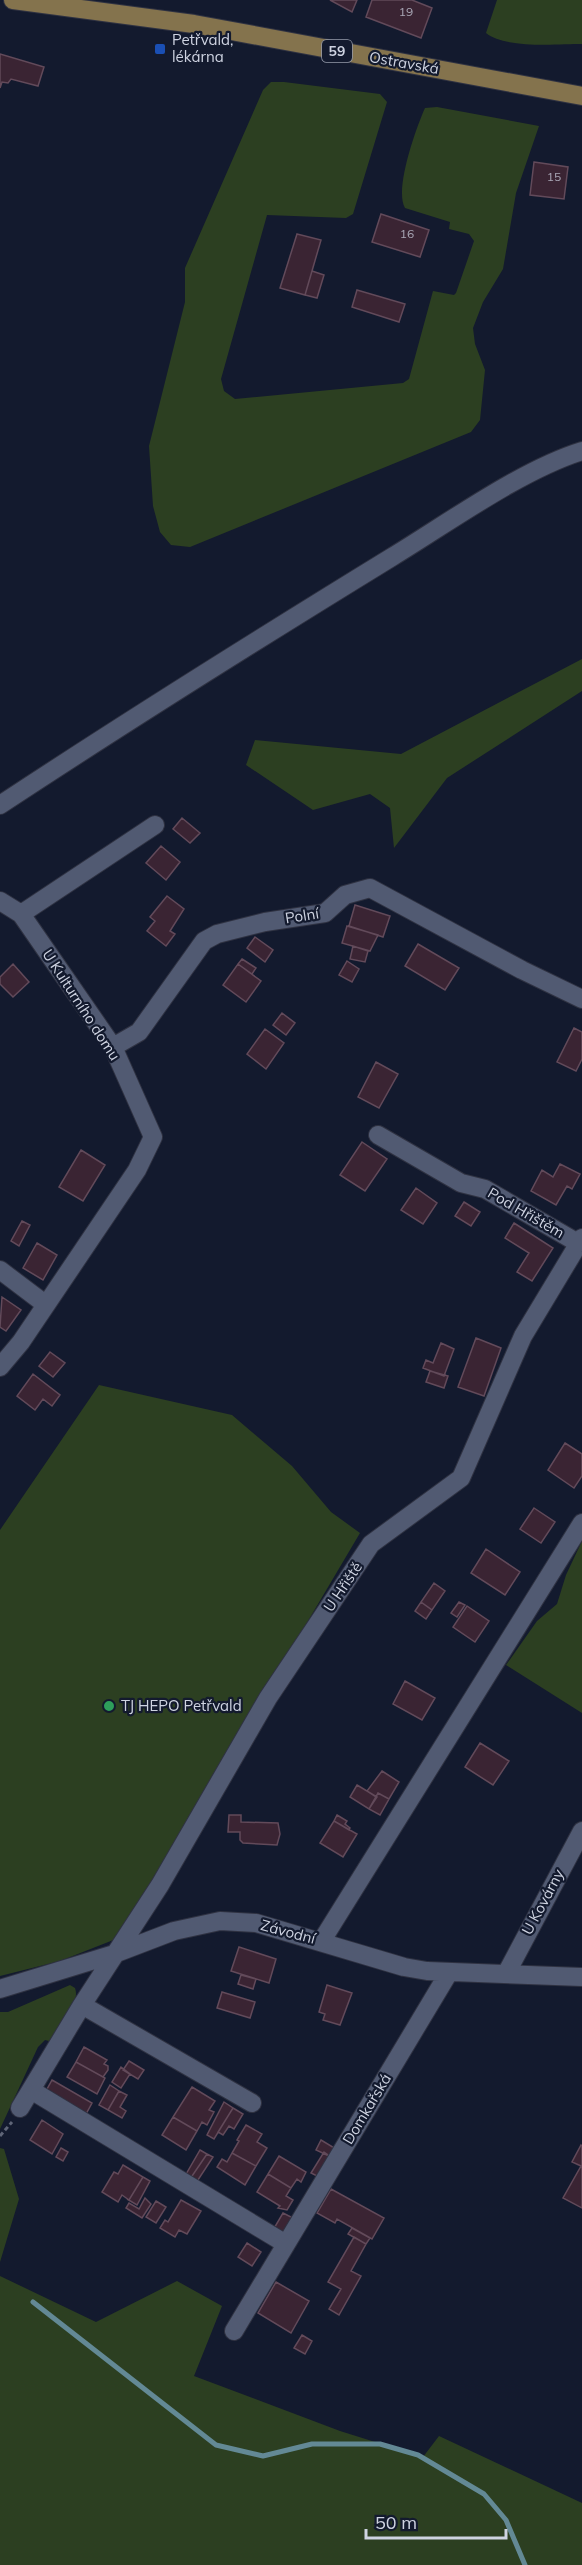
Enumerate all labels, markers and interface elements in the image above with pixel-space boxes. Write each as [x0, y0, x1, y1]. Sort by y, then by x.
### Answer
house number: 19 [399, 4, 413, 19]
place label: Petřvald, lékárna [172, 30, 234, 66]
road number: 59 [322, 40, 352, 62]
marker: Petřvald, lékárna [153, 42, 167, 56]
street label: Ostravská [368, 47, 440, 78]
house number: 15 [547, 169, 561, 184]
house number: 16 [400, 226, 414, 241]
street label: Polní [284, 903, 322, 928]
street label: U Kulturního domu [38, 945, 125, 1064]
street label: Pod Hřištěm [485, 1183, 568, 1242]
street label: U Hřiště [319, 1558, 366, 1615]
place label: TJ HEPO Petřvald [121, 1696, 242, 1715]
marker: TJ HEPO Petřvald [102, 1699, 116, 1713]
street label: U Kovárny [517, 1866, 568, 1938]
street label: Závodní [259, 1915, 319, 1948]
street label: Domkařská [338, 2070, 395, 2148]
scale bar [366, 2502, 506, 2540]
text: 50 m [375, 2511, 417, 2534]

